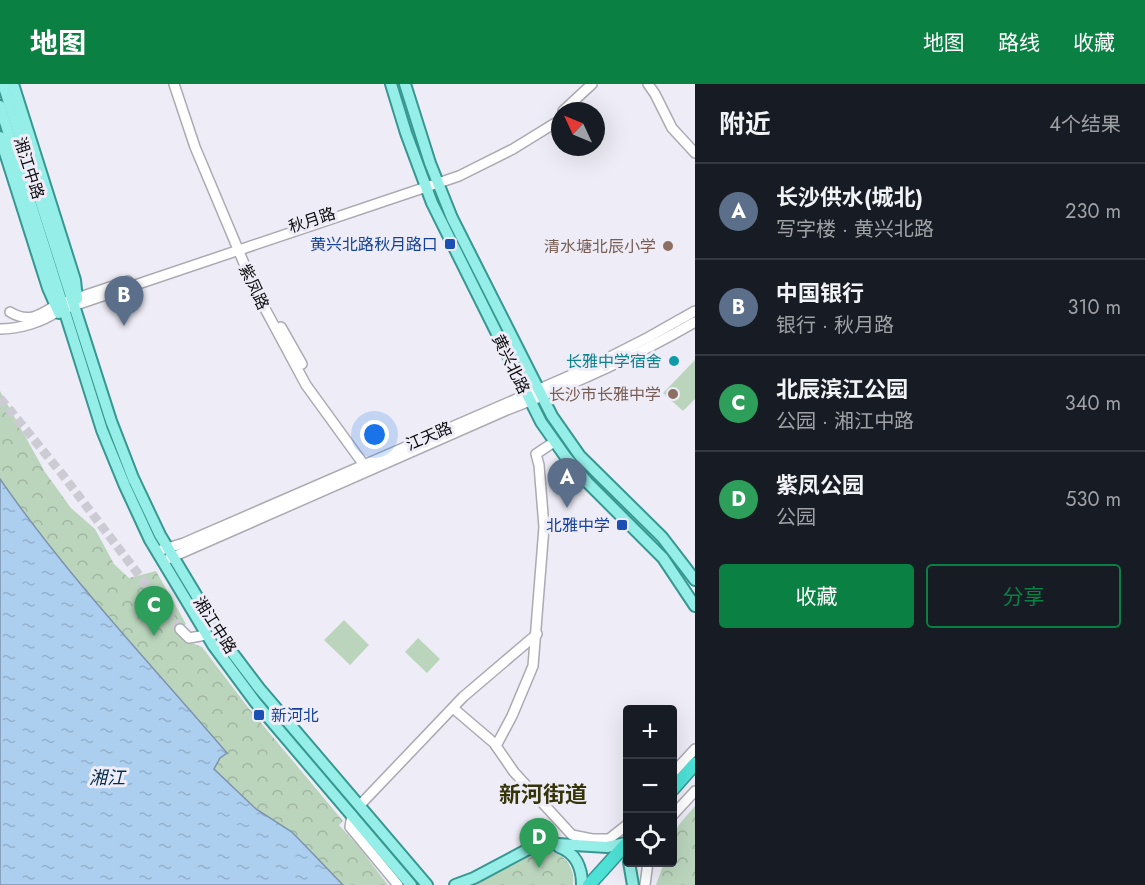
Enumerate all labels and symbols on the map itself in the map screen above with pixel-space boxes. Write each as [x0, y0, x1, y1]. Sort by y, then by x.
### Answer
north arrow [551, 102, 605, 156]
street label: 湘江中路 [8, 134, 50, 202]
street label: 秋月路 [286, 202, 338, 238]
place label: 黄兴北路秋月路口 [310, 233, 438, 256]
place label: 清水塘北辰小学 [544, 235, 656, 258]
marker: 黄兴北路秋月路口 [443, 237, 457, 251]
marker: 清水塘北辰小学 [661, 239, 675, 253]
street label: 紫凤路 [233, 260, 275, 314]
pin: B [104, 276, 144, 326]
street label: 黄兴北路 [487, 330, 535, 398]
place label: 长雅中学宿舍 [566, 350, 662, 373]
marker: 长雅中学宿舍 [667, 354, 681, 368]
place label: 长沙市长雅中学 [549, 383, 661, 406]
marker: 长沙市长雅中学 [666, 387, 680, 401]
street label: 江天路 [402, 416, 456, 456]
your location [360, 420, 389, 449]
pin: A [548, 458, 586, 508]
place label: 北雅中学 [546, 514, 610, 537]
marker: 北雅中学 [615, 518, 629, 532]
pin: C [134, 586, 174, 636]
street label: 湘江中路 [188, 592, 242, 658]
place label: 新河北 [271, 704, 319, 727]
marker: 新河北 [252, 708, 266, 722]
water label: 湘江 [89, 765, 127, 791]
district label: 新河街道 [499, 778, 587, 810]
pin: D [520, 818, 558, 868]

